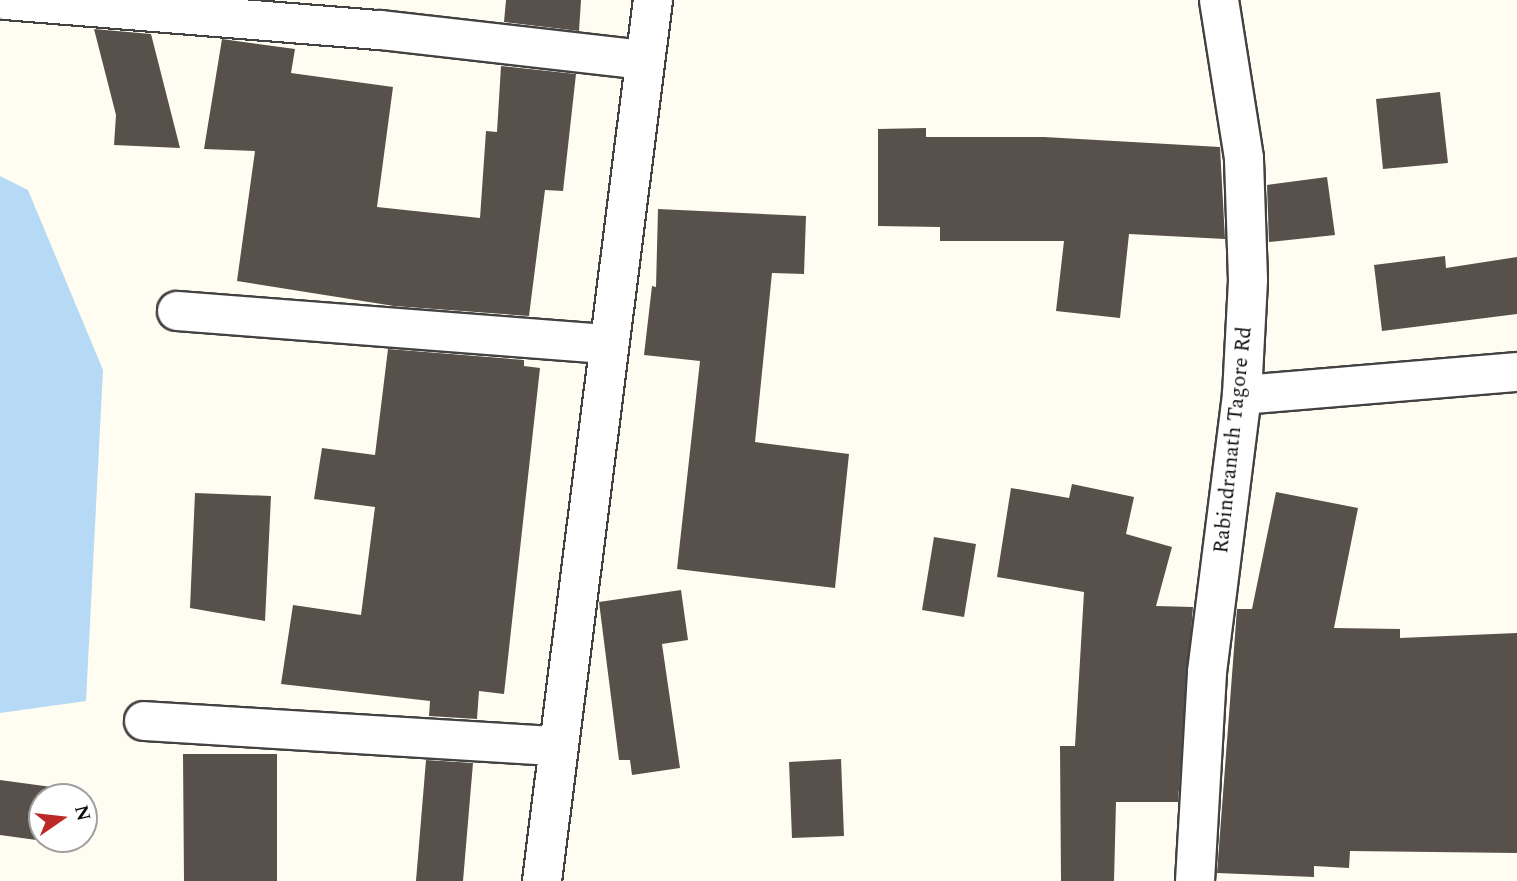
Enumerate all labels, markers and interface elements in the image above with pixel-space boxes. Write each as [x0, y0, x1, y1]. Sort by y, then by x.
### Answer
street label: Rabindranath Tagore Rd [1209, 325, 1257, 555]
north arrow [28, 783, 98, 853]
text: N [66, 802, 98, 824]

